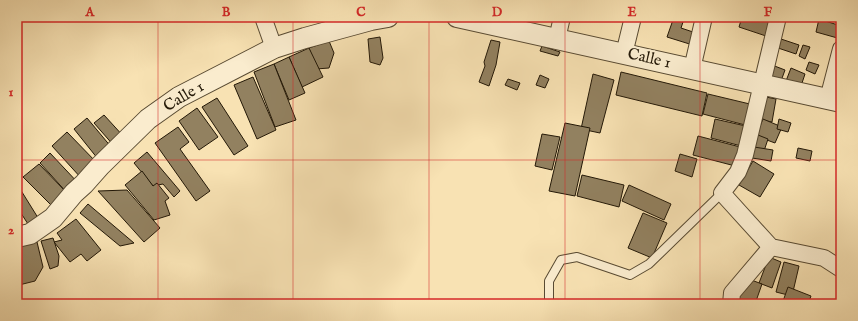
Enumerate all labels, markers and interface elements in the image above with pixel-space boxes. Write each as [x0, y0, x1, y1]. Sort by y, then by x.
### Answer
text: A [85, 4, 96, 21]
text: B [222, 4, 231, 21]
text: C [356, 4, 366, 21]
text: D [492, 4, 503, 21]
text: E [627, 4, 637, 21]
text: F [764, 4, 773, 21]
street label: Calle 1 [625, 44, 673, 74]
street label: Calle 1 [160, 77, 208, 117]
text: 1 [9, 84, 14, 101]
text: 2 [8, 222, 14, 239]

